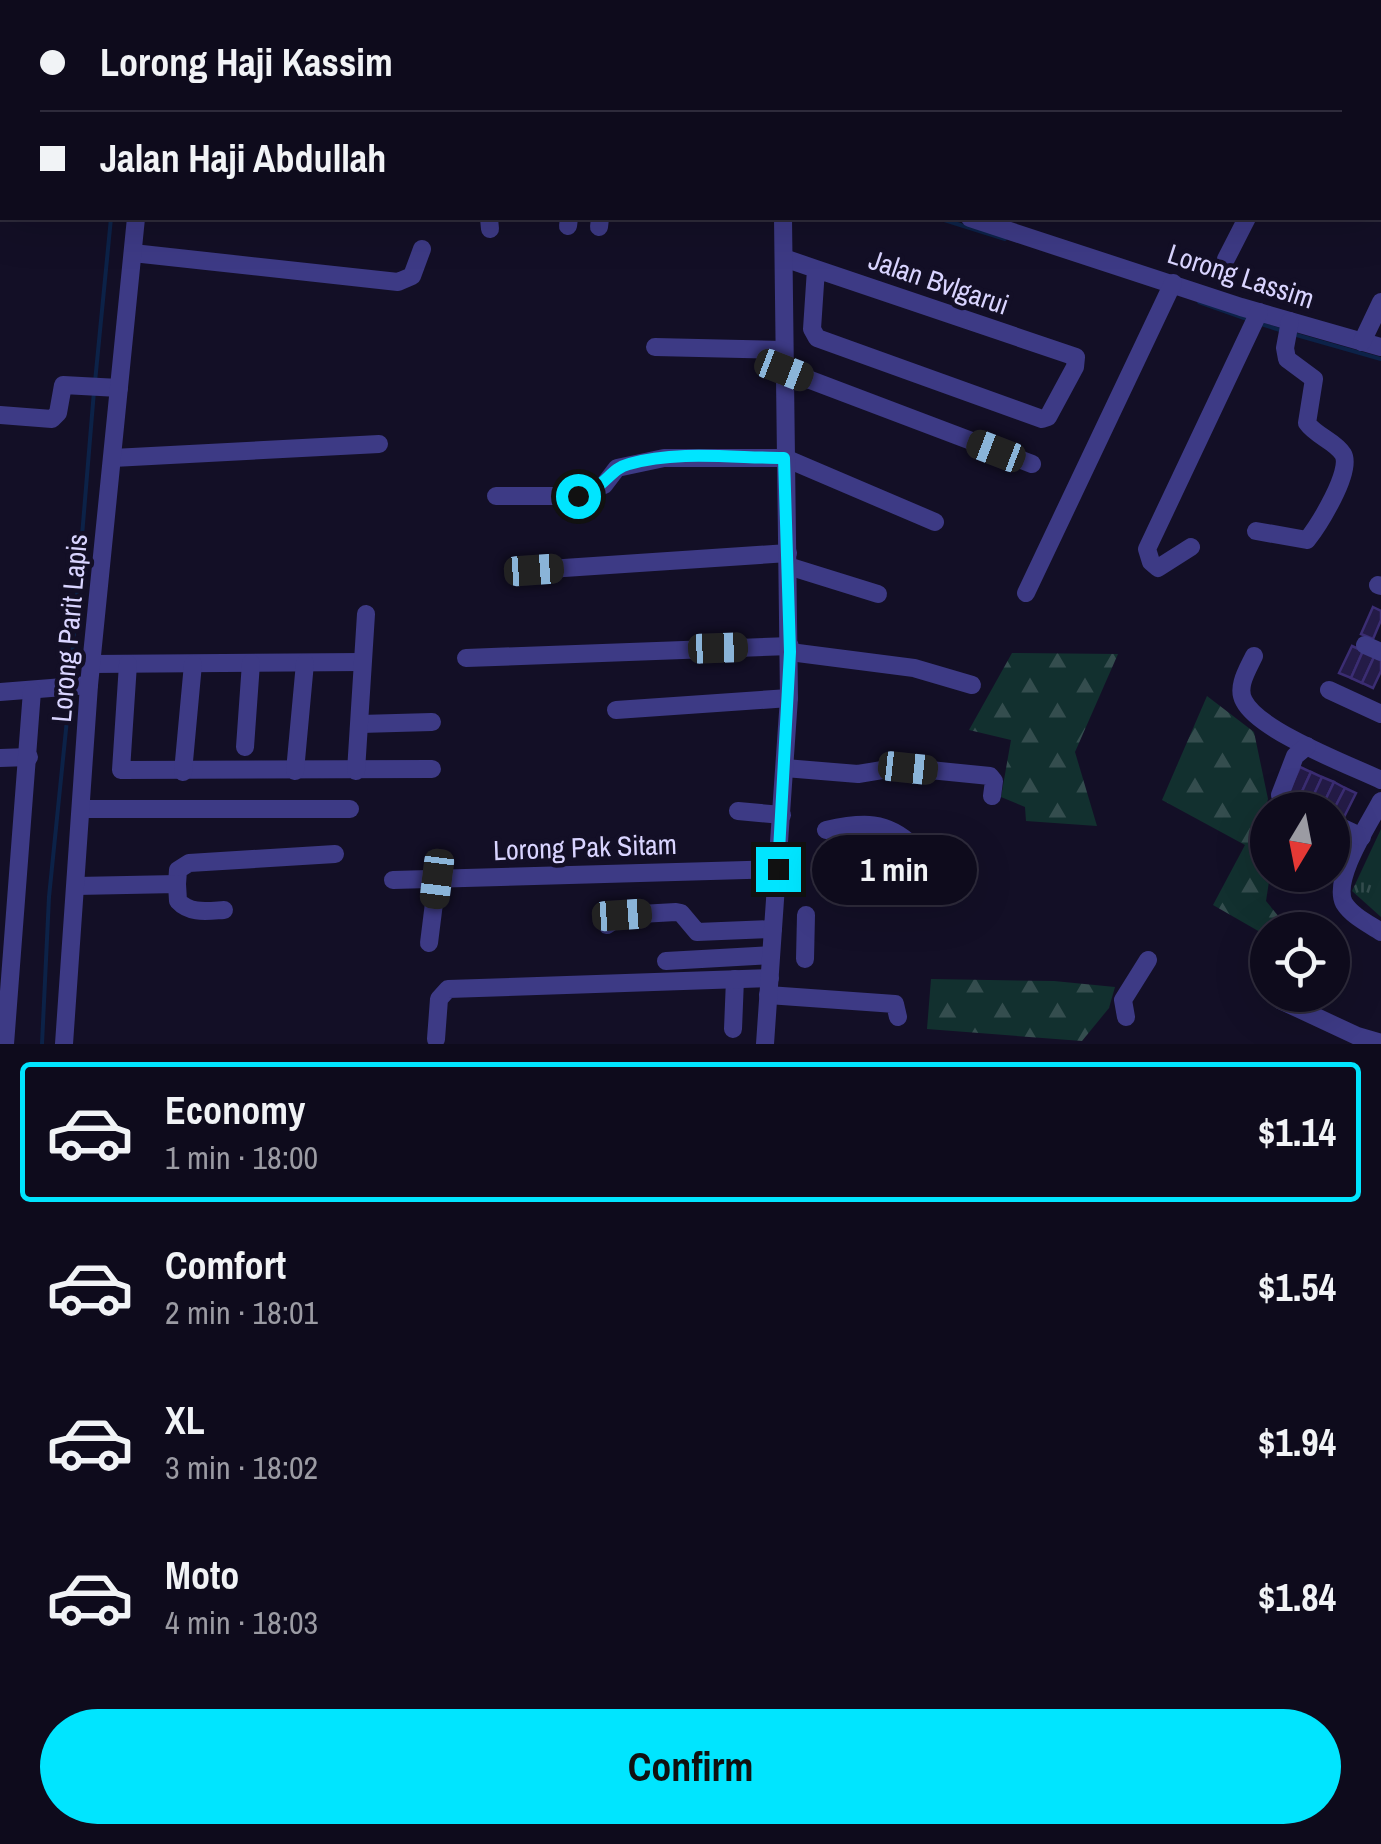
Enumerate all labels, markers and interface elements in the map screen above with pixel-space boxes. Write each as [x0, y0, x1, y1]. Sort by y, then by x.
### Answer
text: Lorong Haji Kassim [100, 37, 393, 88]
text: Jalan Haji Abdullah [100, 133, 386, 184]
street label: Lorong Lassim [1163, 234, 1319, 318]
street label: Jalan Bvlgarui [864, 240, 1014, 324]
car [751, 345, 817, 395]
car [963, 426, 1029, 476]
route start [556, 474, 601, 519]
street label: Lorong Parit Lapis [42, 532, 96, 724]
car [503, 553, 565, 587]
car [687, 632, 749, 664]
car [877, 750, 939, 786]
north arrow [1250, 792, 1350, 892]
map controls [1250, 792, 1350, 1012]
street label: Lorong Pak Sitam [492, 825, 678, 869]
callout: 1 min [813, 834, 978, 904]
car [418, 847, 456, 911]
route end [756, 847, 801, 892]
text: 1 min [860, 848, 929, 891]
car [591, 898, 653, 932]
button: locate [1250, 912, 1350, 1012]
text: Economy [165, 1085, 305, 1136]
icon: car [45, 1087, 135, 1177]
text: $1.14 [1258, 1107, 1336, 1158]
text: 1 min · 18:00 [165, 1136, 318, 1179]
text: Comfort [165, 1240, 286, 1291]
icon: car [45, 1242, 135, 1332]
text: $1.54 [1258, 1262, 1336, 1313]
text: 2 min · 18:01 [165, 1291, 318, 1334]
text: XL [165, 1395, 205, 1446]
icon: car [45, 1397, 135, 1487]
text: $1.94 [1258, 1417, 1336, 1468]
text: 3 min · 18:02 [165, 1446, 318, 1489]
text: Moto [165, 1550, 239, 1601]
icon: car [45, 1552, 135, 1642]
text: $1.84 [1258, 1572, 1336, 1623]
text: 4 min · 18:03 [165, 1601, 318, 1644]
button: Confirm [40, 1709, 1341, 1824]

